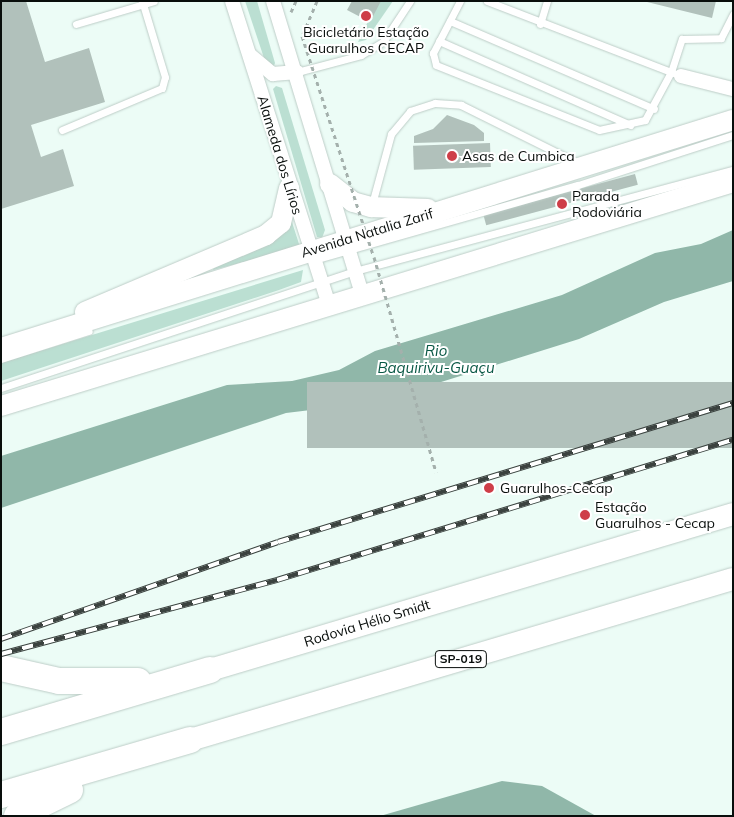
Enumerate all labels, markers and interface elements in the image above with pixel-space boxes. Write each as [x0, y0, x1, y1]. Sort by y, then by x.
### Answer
marker: Bicicletário Estação Guarulhos CECAP [360, 10, 372, 22]
place label: Bicicletário Estação Guarulhos CECAP [303, 24, 429, 56]
street label: Alameda dos Lírios [254, 93, 306, 217]
place label: Asas de Cumbica [462, 148, 575, 164]
marker: Asas de Cumbica [446, 150, 458, 162]
place label: Parada Rodoviária [572, 188, 642, 220]
marker: Parada Rodoviária [556, 198, 568, 210]
street label: Avenida Natalia Zarif [299, 205, 435, 261]
water label: Rio Baquirivu-Guaçu [377, 341, 495, 376]
place label: Guarulhos-Cecap [500, 480, 613, 496]
marker: Guarulhos-Cecap [482, 481, 496, 495]
place label: Estação Guarulhos - Cecap [595, 499, 715, 532]
marker: Estação Guarulhos - Cecap [579, 509, 591, 521]
street label: Rodovia Hélio Smidt [302, 596, 432, 650]
road number: SP-019 [435, 650, 487, 669]

